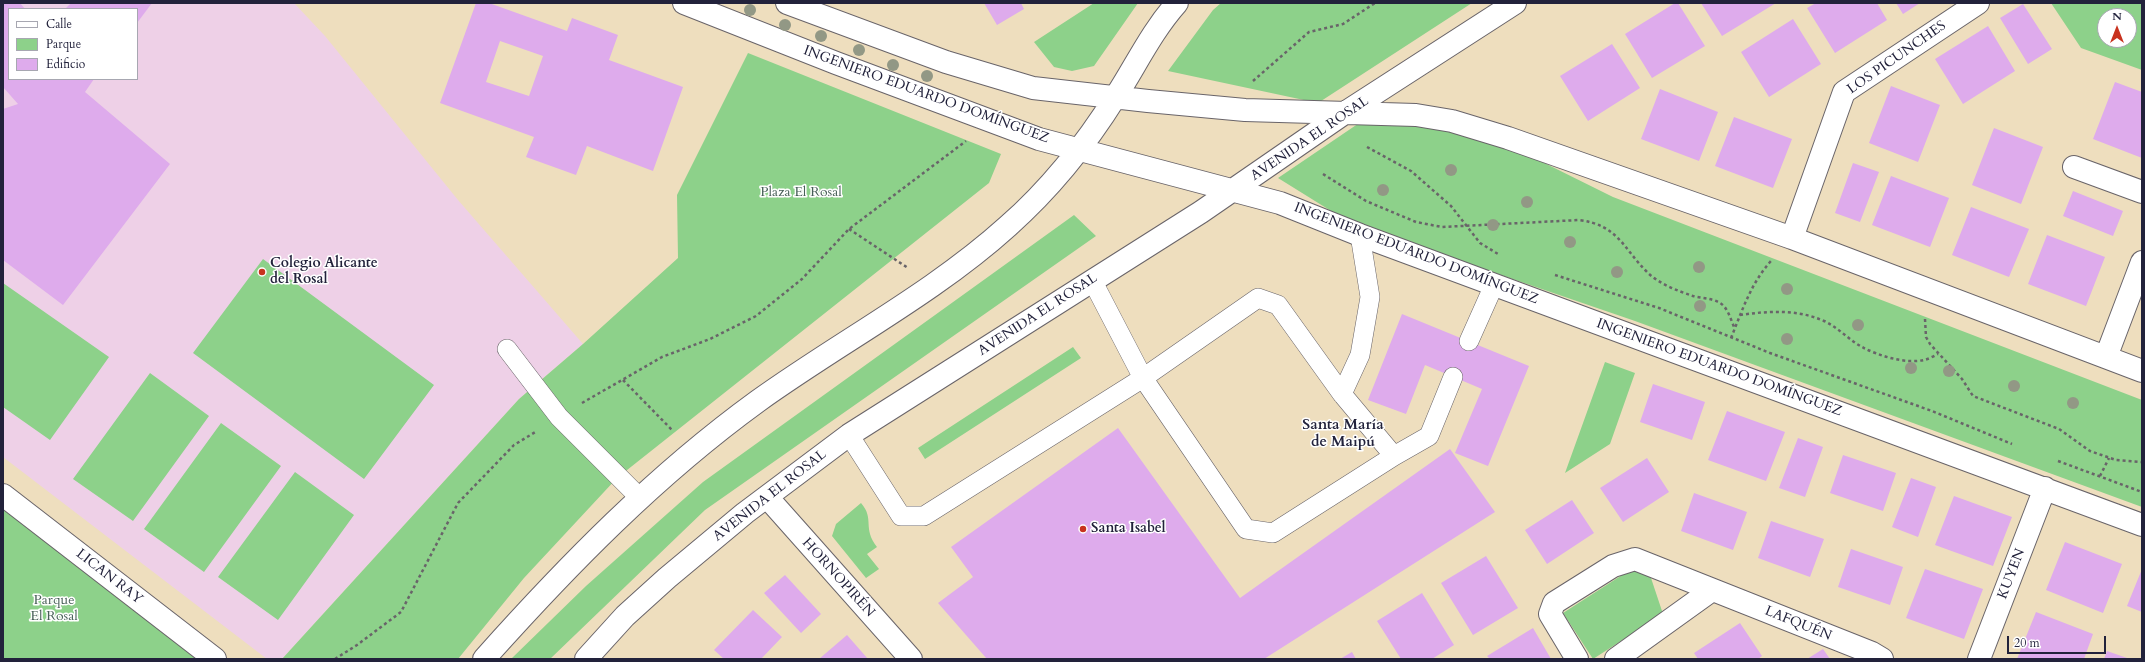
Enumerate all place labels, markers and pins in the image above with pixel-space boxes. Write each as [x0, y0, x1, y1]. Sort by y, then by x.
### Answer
place label: Colegio Alicante del Rosal [270, 256, 378, 288]
marker: Colegio Alicante del Rosal [257, 267, 267, 277]
place label: Santa Isabel [1091, 521, 1166, 537]
marker: Santa Isabel [1078, 524, 1088, 534]

